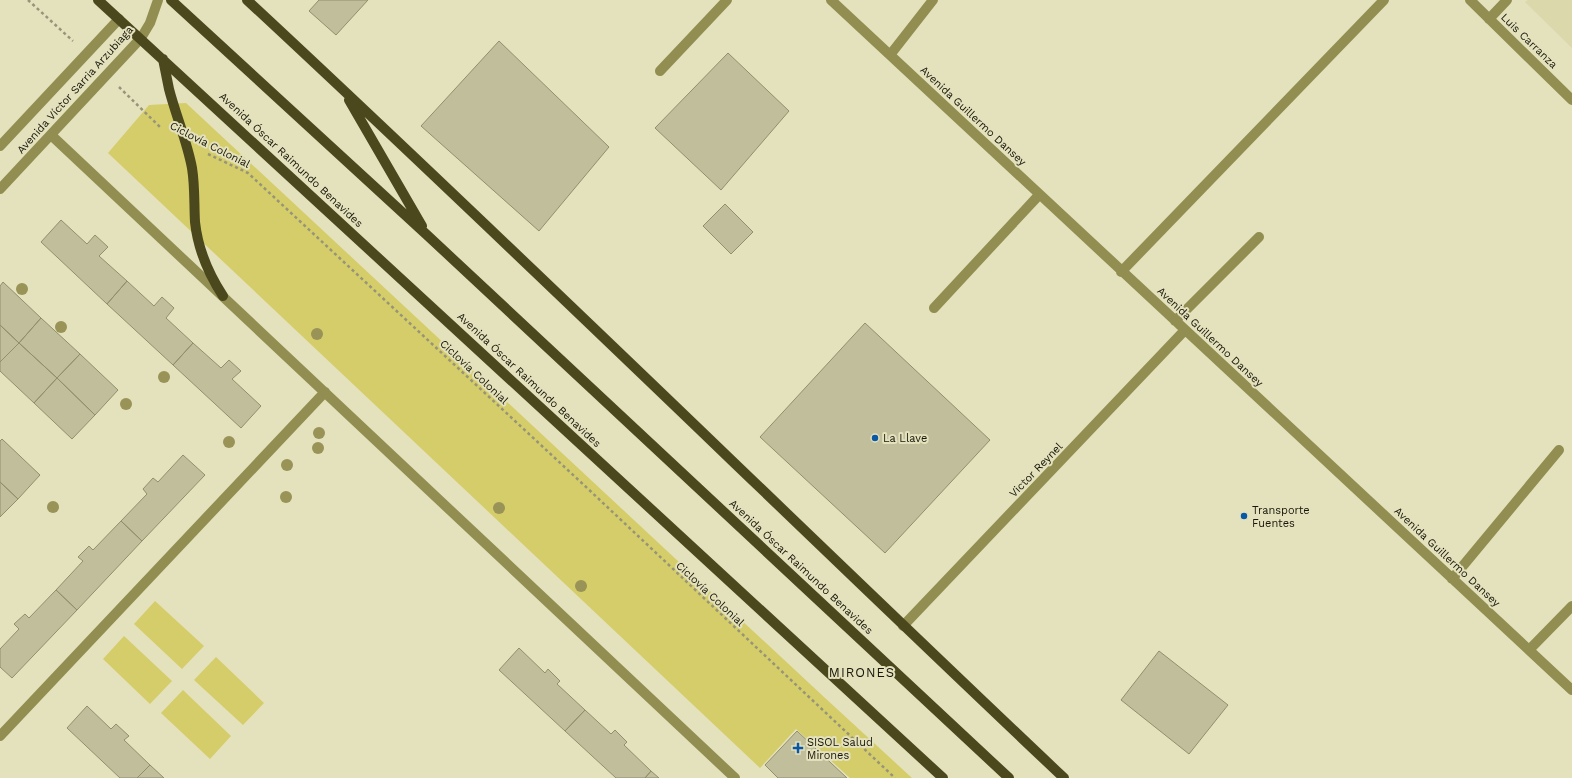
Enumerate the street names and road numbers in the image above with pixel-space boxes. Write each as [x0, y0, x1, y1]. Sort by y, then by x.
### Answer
street label: Luis Carranza [1498, 11, 1560, 71]
street label: Avenida Víctor Sarria Arzubiaga [14, 24, 136, 156]
street label: Avenida Guillermo Dansey [917, 64, 1029, 169]
street label: Avenida Óscar Raimundo Benavides [217, 89, 366, 230]
street label: Ciclovía Colonial [168, 119, 253, 171]
street label: Avenida Guillermo Dansey [1154, 285, 1266, 390]
street label: Avenida Óscar Raimundo Benavides [455, 309, 604, 450]
street label: Ciclovía Colonial [437, 337, 511, 407]
street label: Victor Reynel [1007, 440, 1066, 500]
street label: Avenida Óscar Raimundo Benavides [727, 496, 876, 637]
street label: Avenida Guillermo Dansey [1391, 505, 1503, 610]
street label: Ciclovía Colonial [673, 559, 747, 629]

